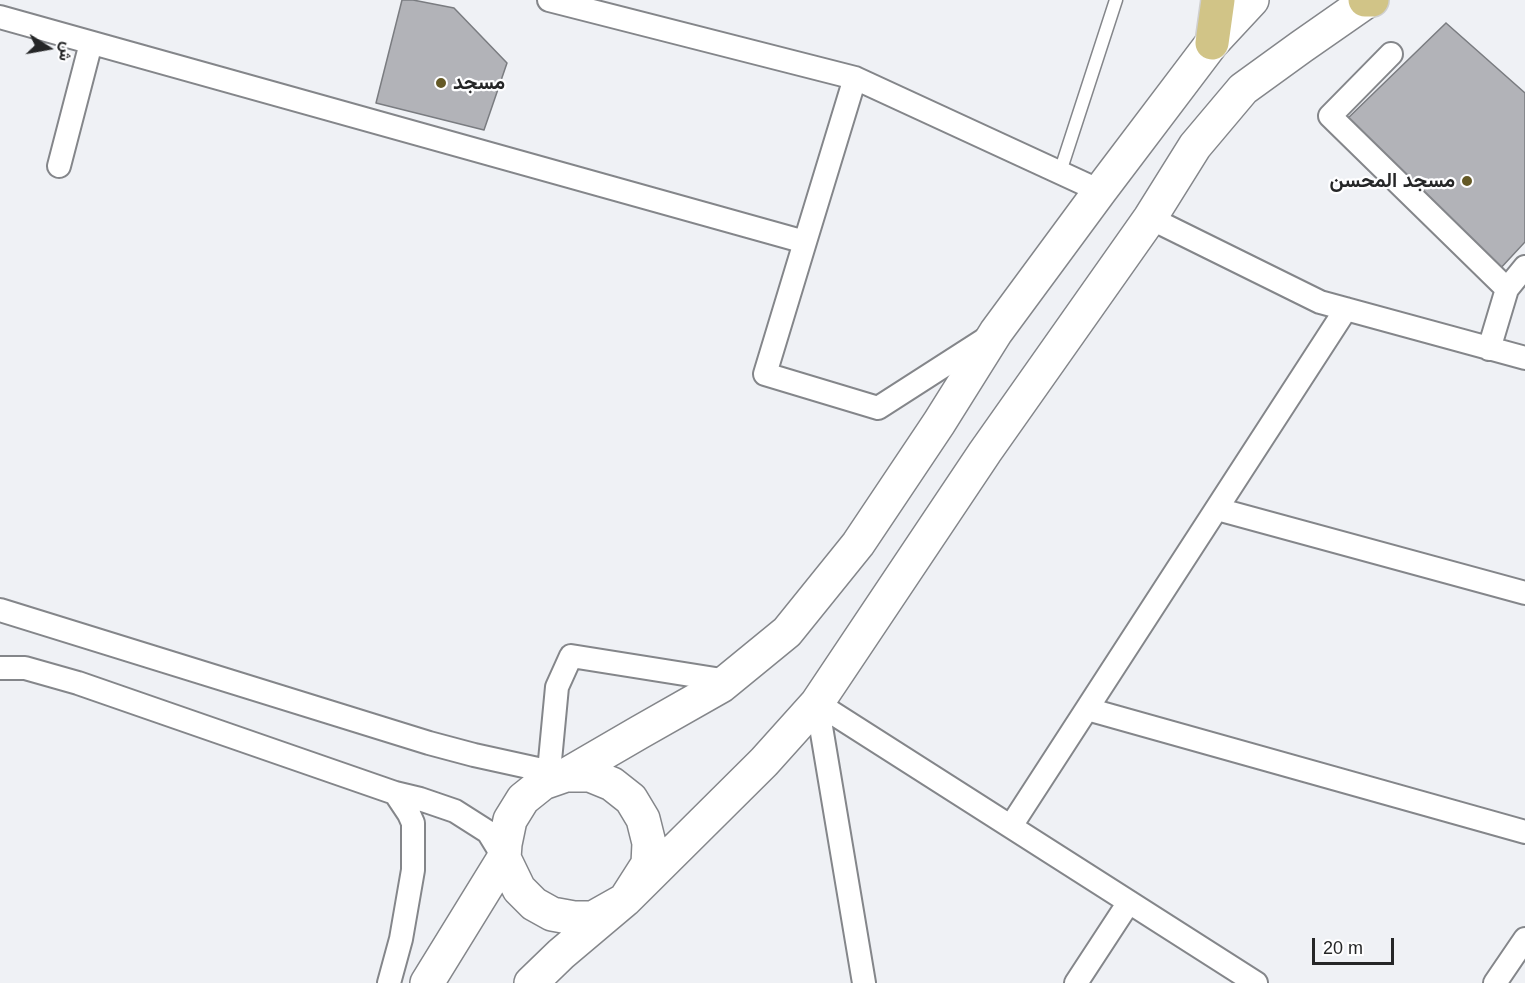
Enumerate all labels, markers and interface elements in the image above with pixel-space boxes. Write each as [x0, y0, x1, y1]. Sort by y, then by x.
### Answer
north arrow [18, 18, 78, 78]
text: ش [56, 40, 76, 63]
place label: مسجد [453, 71, 505, 95]
marker: مسجد [434, 76, 448, 90]
place label: مسجد المحسن [1329, 169, 1455, 193]
marker: مسجد المحسن [1460, 174, 1474, 188]
scale bar [1315, 926, 1398, 964]
text: 20 m [1323, 938, 1363, 958]

